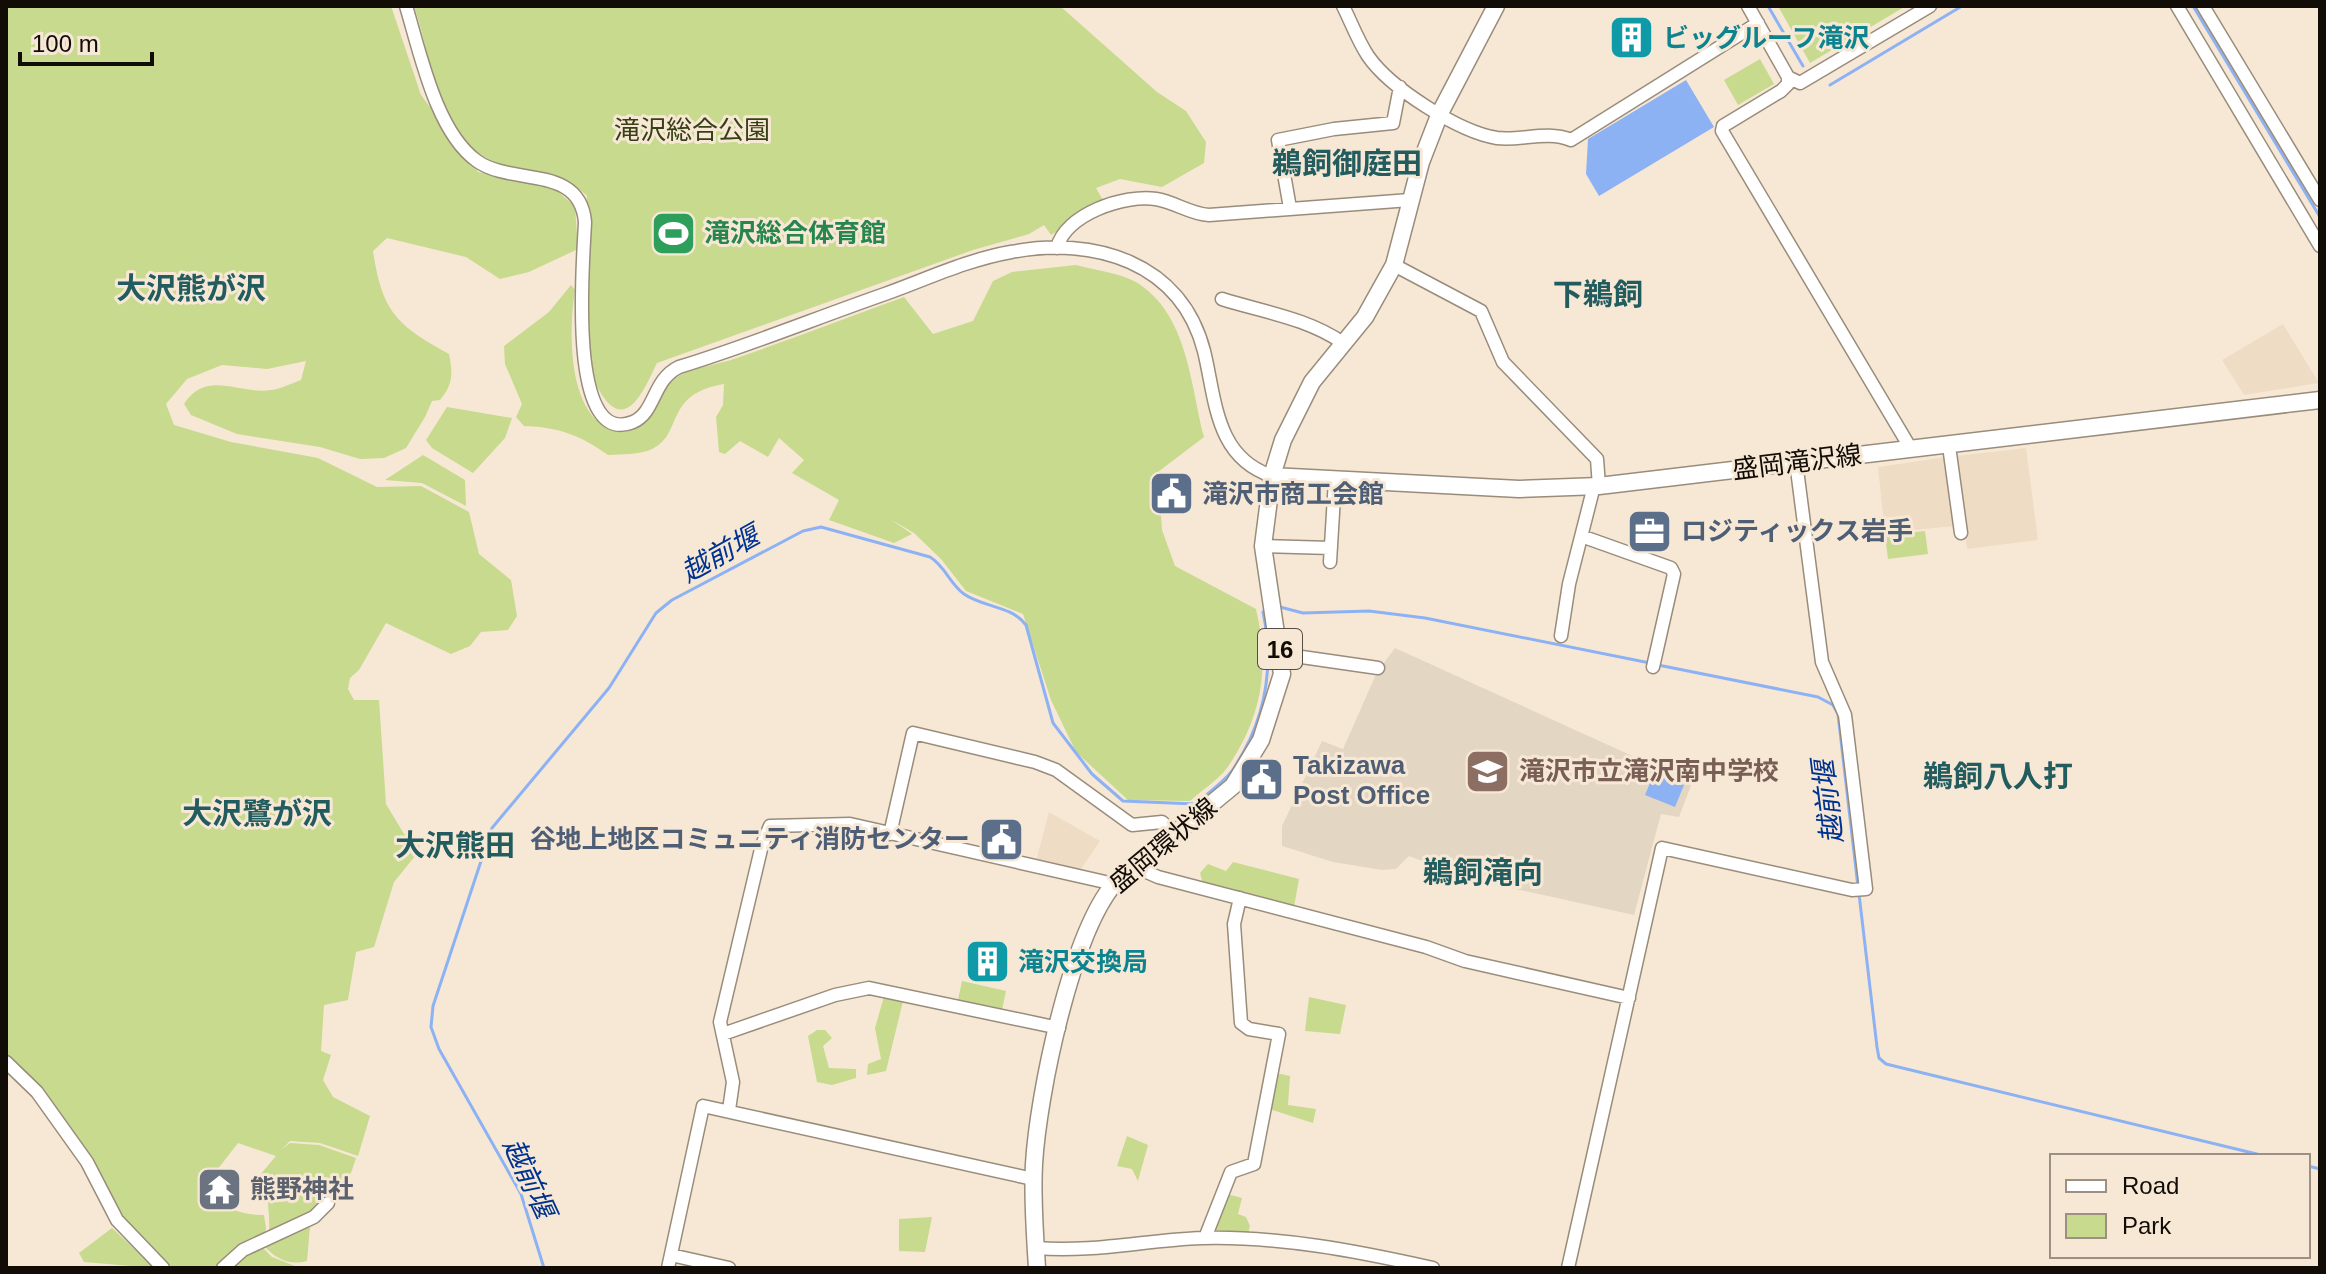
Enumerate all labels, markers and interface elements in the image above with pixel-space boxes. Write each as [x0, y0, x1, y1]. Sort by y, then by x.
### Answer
building icon: ビッグルーフ滝沢 [1608, 14, 1656, 62]
scale bar [20, 16, 152, 66]
place label: ビッグルーフ滝沢 [1663, 23, 1869, 53]
text: 100 m [32, 30, 99, 57]
park label: 滝沢総合公園 [614, 115, 770, 145]
district label: 鵜飼御庭田 [1272, 147, 1422, 180]
sports icon: 滝沢総合体育館 [649, 209, 697, 257]
place label: 滝沢総合体育館 [704, 218, 886, 248]
district label: 大沢熊が沢 [116, 272, 266, 305]
district label: 下鵜飼 [1553, 278, 1643, 311]
street label: 盛岡滝沢線 [1731, 439, 1863, 485]
public building icon: 滝沢市商工会館 [1147, 470, 1195, 518]
place label: 滝沢市商工会館 [1202, 479, 1384, 509]
office icon: ロジティックス岩手 [1626, 507, 1674, 555]
place label: ロジティックス岩手 [1681, 516, 1913, 546]
water label: 越前堰 [676, 518, 769, 588]
road number: 16 [1258, 629, 1302, 669]
school or university icon: 滝沢市立滝沢南中学校 [1464, 747, 1512, 795]
place label: Takizawa Post Office [1293, 750, 1430, 810]
water label: 越前堰 [1807, 753, 1849, 846]
public building icon: Takizawa Post Office [1238, 756, 1286, 804]
place label: 滝沢市立滝沢南中学校 [1519, 756, 1779, 786]
district label: 鵜飼八人打 [1923, 760, 2073, 793]
street label: 盛岡環状線 [1104, 792, 1222, 898]
district label: 大沢鷺が沢 [182, 797, 332, 830]
public building icon: 谷地上地区コミュニティ消防センター [977, 815, 1025, 863]
place label: 谷地上地区コミュニティ消防センター [530, 824, 970, 854]
district label: 大沢熊田 [395, 829, 515, 862]
district label: 鵜飼滝向 [1423, 856, 1543, 889]
building icon: 滝沢交換局 [963, 938, 1011, 986]
place label: 滝沢交換局 [1018, 947, 1148, 977]
water label: 越前堰 [497, 1133, 563, 1227]
legend [2050, 1154, 2310, 1258]
temple icon: 熊野神社 [195, 1165, 243, 1213]
text: Road [2122, 1172, 2179, 1199]
place label: 熊野神社 [250, 1174, 354, 1204]
text: Park [2122, 1212, 2172, 1239]

